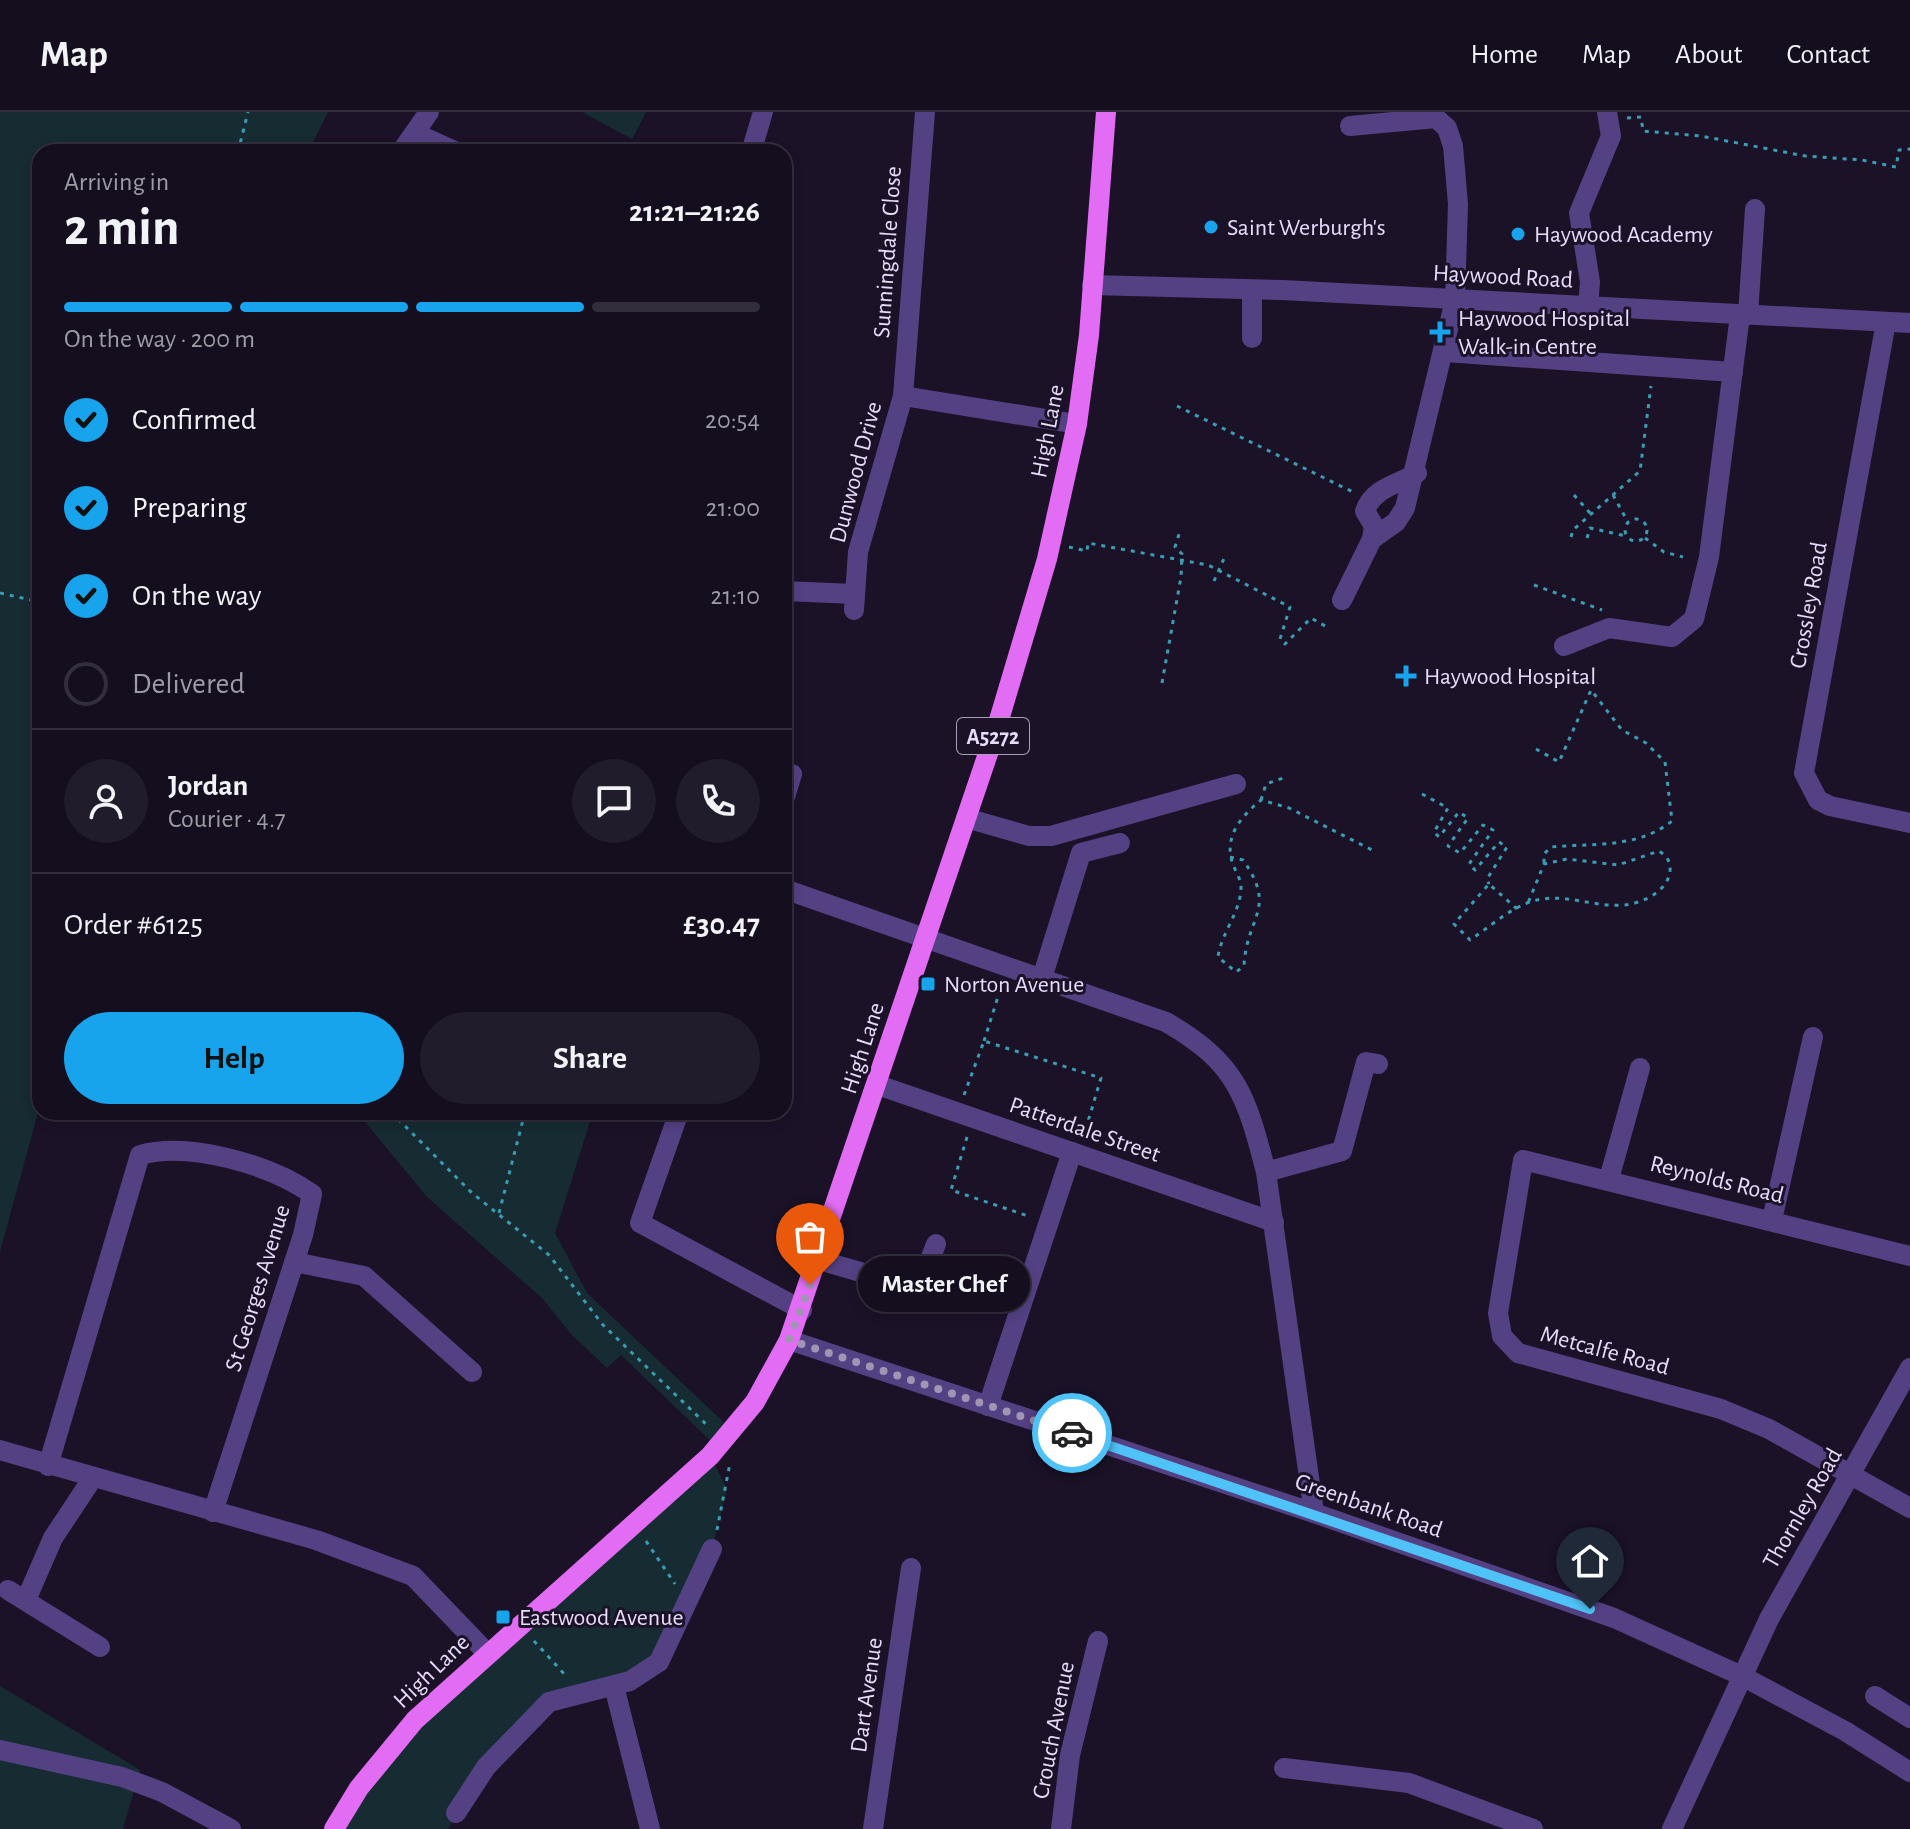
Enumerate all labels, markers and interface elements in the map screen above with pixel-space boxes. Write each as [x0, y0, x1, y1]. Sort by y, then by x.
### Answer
text: Map [40, 36, 108, 74]
text: Home [1471, 41, 1538, 69]
text: Map [1582, 41, 1631, 69]
text: About [1675, 41, 1743, 69]
text: Contact [1787, 41, 1870, 69]
street label: Sunningdale Close [870, 165, 906, 339]
text: Arriving in [64, 169, 169, 195]
text: 21:21–21:26 [629, 197, 760, 227]
text: 2 min [64, 202, 179, 254]
place label: Saint Werburgh's [1227, 216, 1386, 240]
marker: Saint Werburgh's [1202, 218, 1220, 236]
place label: Haywood Academy [1534, 223, 1713, 247]
marker: Haywood Academy [1509, 225, 1527, 243]
street label: Haywood Road [1432, 261, 1574, 293]
place label: Haywood Hospital Walk-in Centre [1458, 307, 1630, 359]
marker: Haywood Hospital Walk-in Centre [1429, 321, 1451, 343]
text: On the way · 200 m [64, 326, 255, 352]
street label: High Lane [1027, 382, 1069, 480]
icon: check [64, 398, 108, 442]
street label: Dunwood Drive [826, 399, 886, 545]
text: Confirmed [132, 405, 256, 435]
text: 20:54 [705, 407, 760, 433]
icon: check [64, 486, 108, 530]
text: Preparing [132, 493, 247, 523]
text: 21:00 [706, 495, 760, 521]
street label: Crossley Road [1786, 540, 1832, 670]
icon: check [64, 574, 108, 618]
text: On the way [132, 581, 261, 611]
text: 21:10 [711, 583, 760, 609]
marker: Haywood Hospital [1395, 665, 1417, 687]
place label: Haywood Hospital [1424, 665, 1596, 689]
text: Delivered [132, 669, 245, 699]
road number: A5272 [957, 718, 1029, 754]
button: person [64, 759, 148, 843]
button: chat [572, 759, 656, 843]
button: phone [676, 759, 760, 843]
text: Jordan [168, 771, 248, 801]
text: Courier · 4.7 [168, 806, 286, 832]
text: Order #6125 [64, 910, 203, 940]
text: £30.47 [683, 910, 760, 940]
place label: Norton Avenue [944, 973, 1084, 997]
marker: Norton Avenue [919, 975, 937, 993]
street label: High Lane [837, 1000, 889, 1097]
button: Help [64, 1012, 404, 1104]
button: Share [420, 1012, 760, 1104]
street label: Patterdale Street [1006, 1093, 1163, 1167]
street label: Reynolds Road [1647, 1152, 1786, 1208]
street label: St Georges Avenue [221, 1202, 295, 1374]
pin [776, 1203, 844, 1285]
icon: bag [788, 1215, 832, 1259]
callout: Master Chef [858, 1257, 1030, 1313]
text: Master Chef [881, 1271, 1007, 1297]
street label: Metcalfe Road [1538, 1322, 1672, 1380]
courier [1032, 1393, 1112, 1473]
icon: car [1050, 1411, 1094, 1455]
street label: Thornley Road [1759, 1444, 1847, 1573]
street label: Greenbank Road [1292, 1469, 1446, 1542]
pin [1556, 1527, 1624, 1609]
icon: home [1568, 1539, 1612, 1583]
place label: Eastwood Avenue [519, 1606, 683, 1630]
marker: Eastwood Avenue [494, 1608, 512, 1626]
street label: High Lane [389, 1630, 474, 1713]
street label: Dart Avenue [847, 1636, 887, 1754]
street label: Crouch Avenue [1029, 1659, 1079, 1801]

